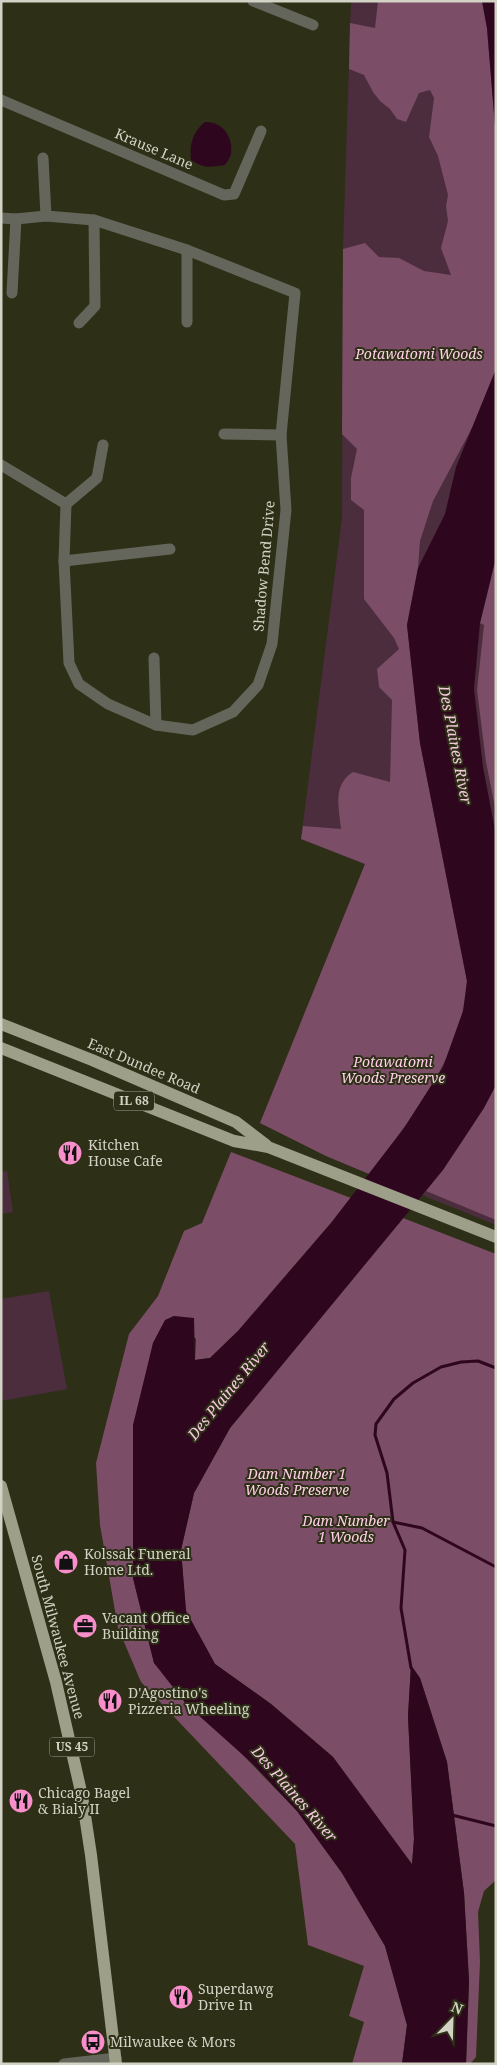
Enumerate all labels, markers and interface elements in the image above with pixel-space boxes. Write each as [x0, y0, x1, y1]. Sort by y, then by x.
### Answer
street label: Krause Lane [112, 123, 196, 174]
park label: Potawatomi Woods [354, 344, 483, 363]
street label: Shadow Bend Drive [248, 500, 279, 632]
water label: Des Plaines River [434, 683, 477, 807]
street label: East Dundee Road [85, 1033, 204, 1098]
park label: Potawatomi Woods Preserve [341, 1052, 445, 1087]
road number: IL 68 [114, 1092, 154, 1110]
place label: Kitchen House Cafe [88, 1135, 163, 1170]
restaurant icon: Kitchen House Cafe [57, 1140, 83, 1166]
water label: Des Plaines River [182, 1337, 275, 1444]
park label: Dam Number 1 Woods Preserve [245, 1464, 349, 1499]
park label: Dam Number 1 Woods [301, 1511, 390, 1546]
place label: Kolssak Funeral Home Ltd. [84, 1544, 191, 1579]
shop icon: Kolssak Funeral Home Ltd. [53, 1549, 79, 1575]
street label: South Milwaukee Avenue [27, 1553, 90, 1721]
place label: Vacant Office Building [102, 1608, 190, 1643]
office icon: Vacant Office Building [72, 1613, 98, 1639]
place label: D'Agostino's Pizzeria Wheeling [128, 1683, 250, 1718]
restaurant icon: D'Agostino's Pizzeria Wheeling [97, 1688, 123, 1714]
road number: US 45 [50, 1738, 94, 1756]
water label: Des Plaines River [247, 1741, 342, 1846]
place label: Chicago Bagel & Bialy II [38, 1783, 131, 1818]
restaurant icon: Chicago Bagel & Bialy II [8, 1788, 34, 1814]
place label: Superdawg Drive In [198, 1979, 274, 2014]
restaurant icon: Superdawg Drive In [168, 1984, 194, 2010]
north arrow [427, 1995, 477, 2045]
text: N [448, 1997, 466, 2018]
bus stop icon: Milwaukee & Mors [80, 2029, 106, 2055]
place label: Milwaukee & Mors [110, 2032, 235, 2051]

